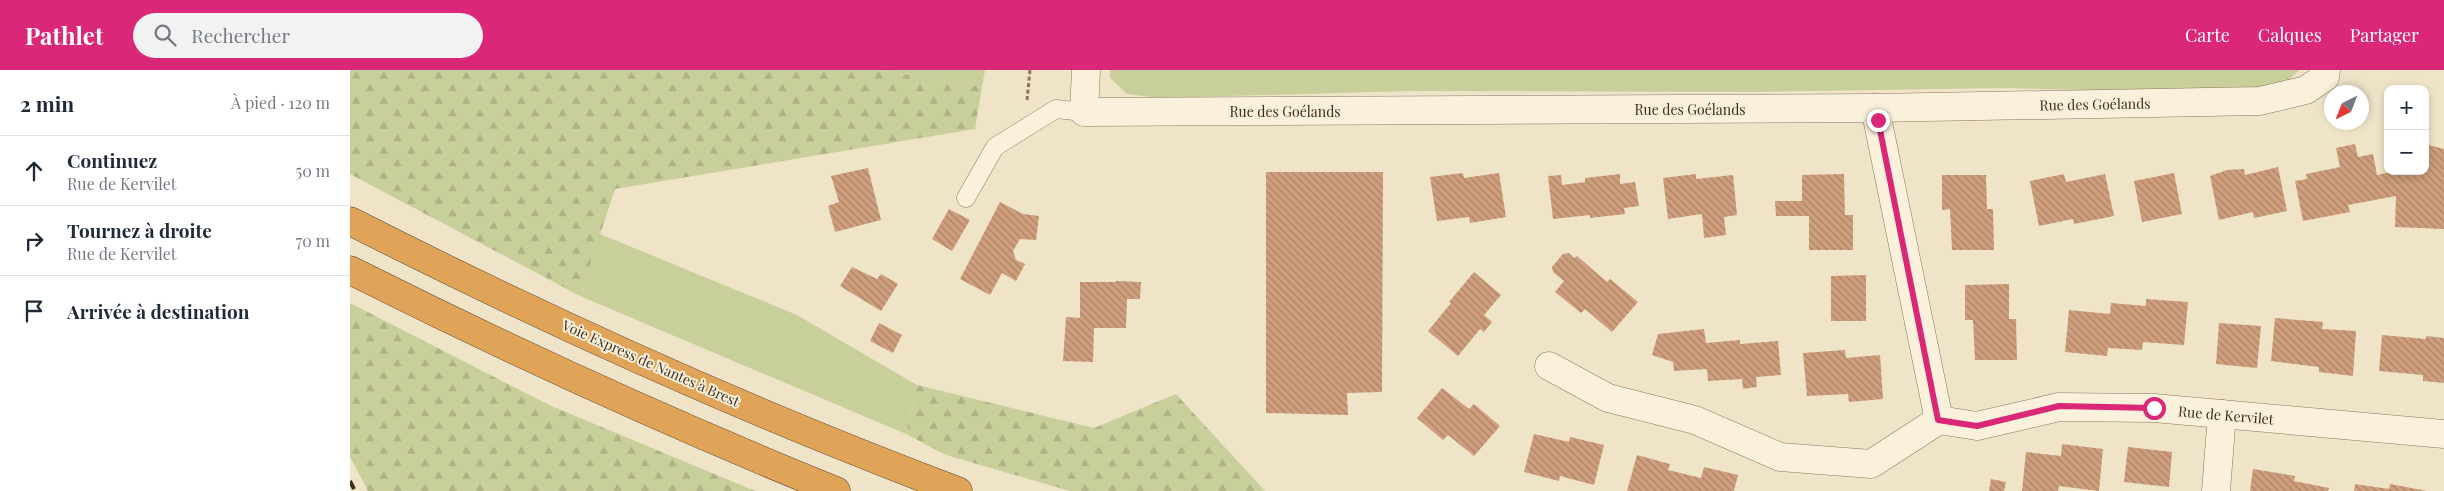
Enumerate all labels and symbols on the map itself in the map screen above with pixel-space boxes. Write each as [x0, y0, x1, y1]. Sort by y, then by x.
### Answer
north arrow [2324, 85, 2369, 130]
street label: Rue des Goélands [2039, 94, 2151, 114]
street label: Rue des Goélands [1634, 100, 1746, 119]
street label: Rue des Goélands [1229, 102, 1341, 121]
route end [1867, 109, 1890, 132]
street label: Voie Express de Nantes à Brest [559, 315, 743, 411]
route start [2143, 397, 2166, 420]
street label: Rue de Kervilet [2177, 401, 2276, 429]

